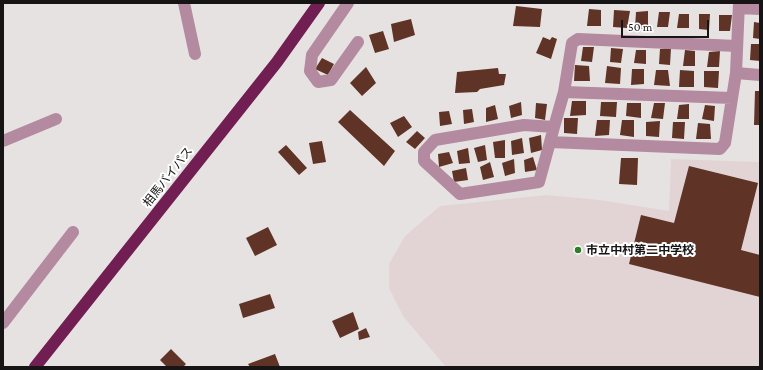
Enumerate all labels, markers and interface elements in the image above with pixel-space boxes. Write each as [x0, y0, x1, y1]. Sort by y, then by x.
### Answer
scale bar [623, 12, 711, 38]
text: 50 m [628, 20, 652, 34]
street label: 相馬バイパス [140, 144, 196, 210]
place label: 市立中村第二中学校 [586, 243, 694, 257]
marker: 市立中村第二中学校 [573, 245, 583, 255]

